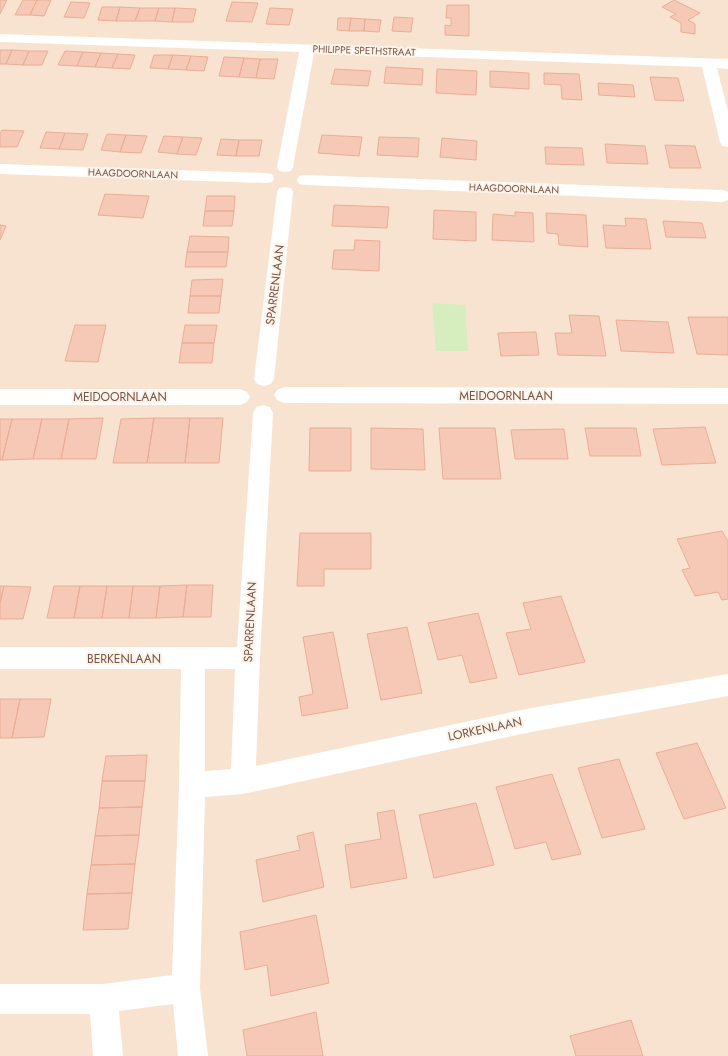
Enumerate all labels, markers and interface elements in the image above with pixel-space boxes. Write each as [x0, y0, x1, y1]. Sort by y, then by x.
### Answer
street label: PHILIPPE SPETHSTRAAT [312, 41, 416, 60]
street label: HAAGDOORNLAAN [88, 164, 178, 183]
street label: HAAGDOORNLAAN [469, 179, 559, 198]
street label: SPARRENLAAN [261, 244, 289, 326]
street label: MEIDOORNLAAN [459, 387, 553, 405]
street label: MEIDOORNLAAN [73, 388, 167, 406]
street label: SPARRENLAAN [239, 581, 261, 663]
street label: BERKENLAAN [87, 650, 161, 668]
street label: LORKENLAAN [446, 712, 524, 746]

